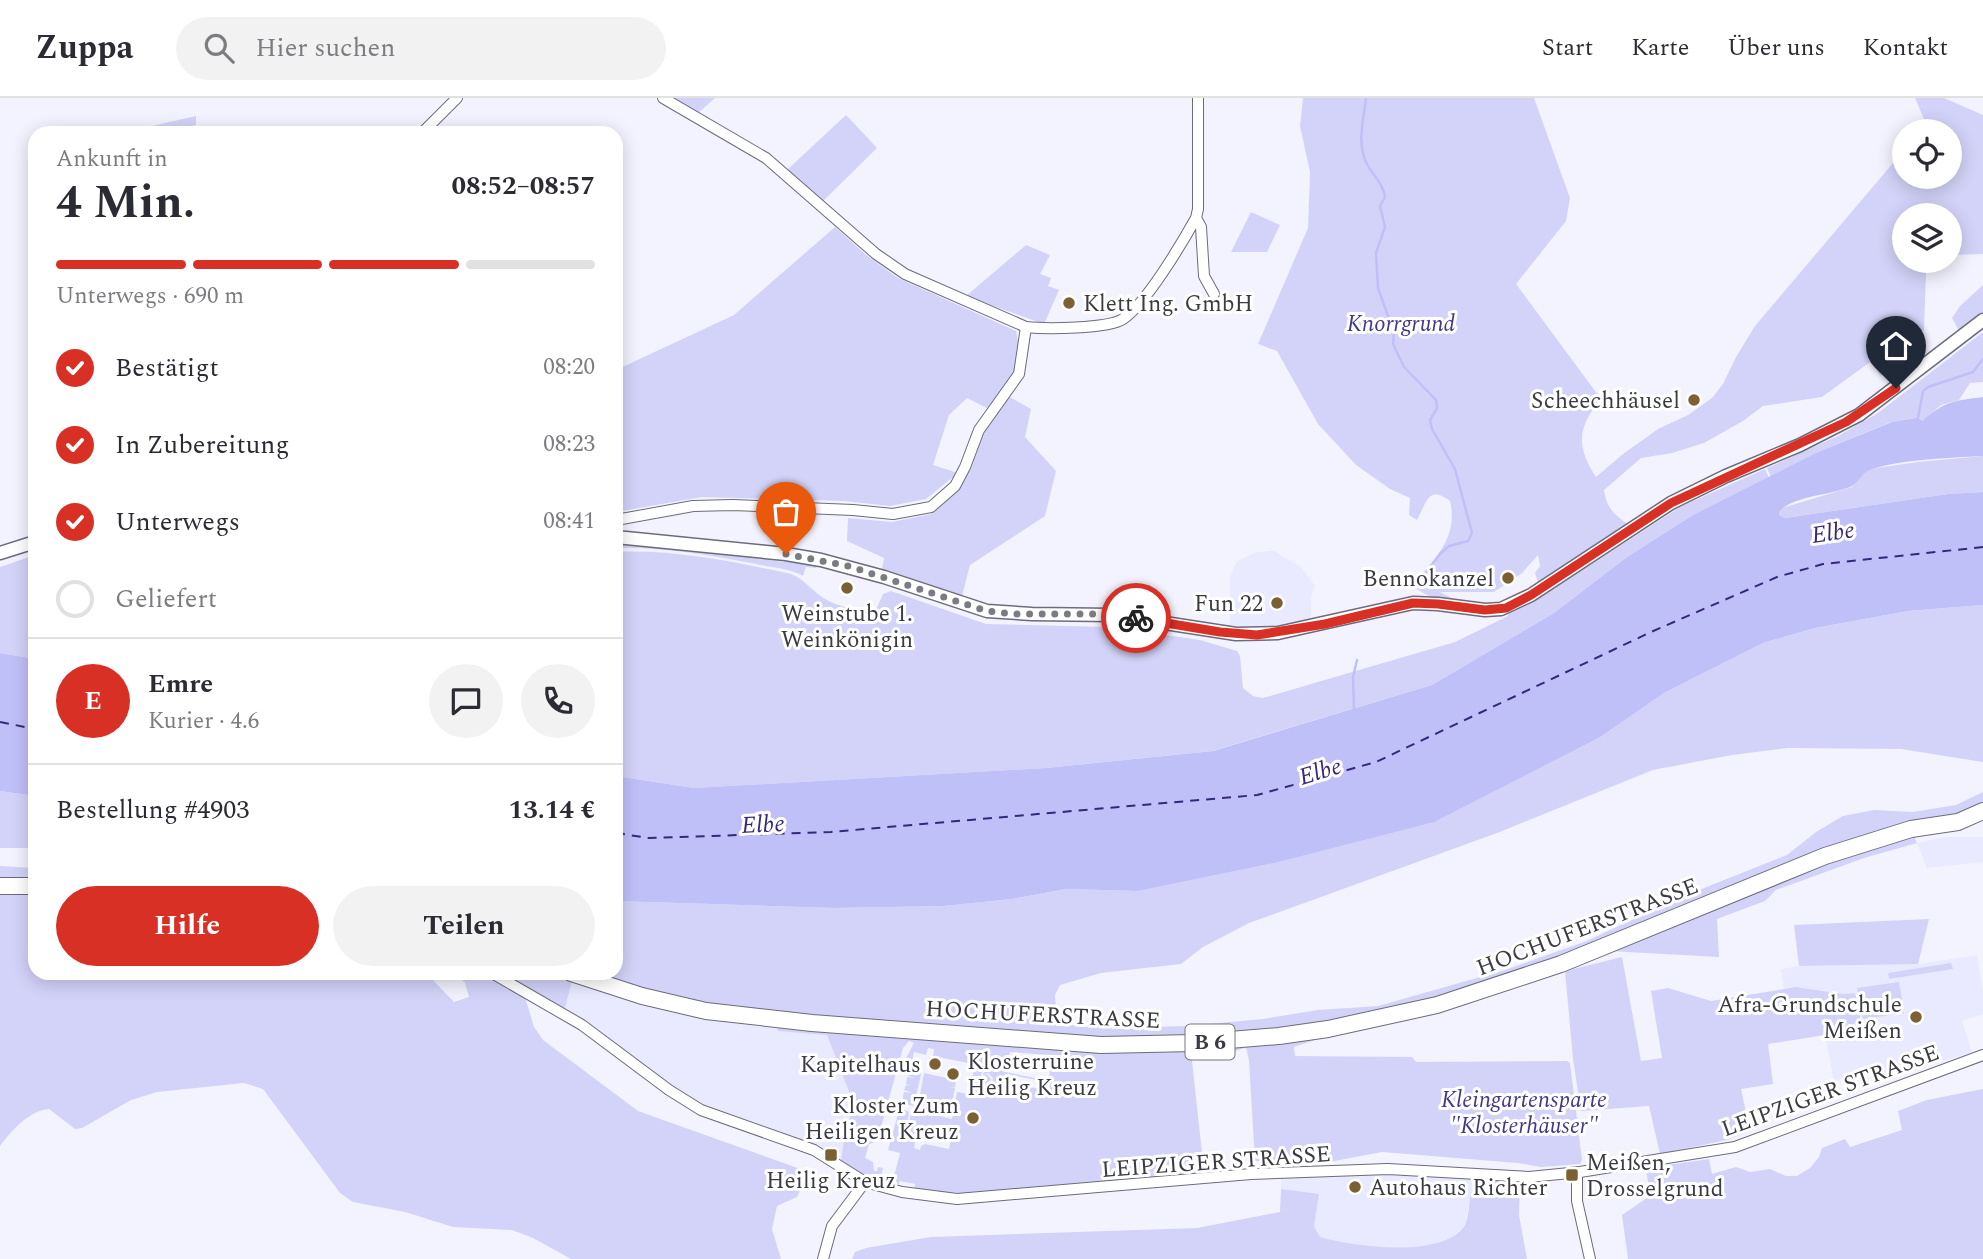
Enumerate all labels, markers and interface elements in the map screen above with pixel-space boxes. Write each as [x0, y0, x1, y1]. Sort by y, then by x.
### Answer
search box [176, 17, 666, 80]
text: Zuppa [35, 23, 134, 73]
text: Hier suchen [256, 28, 395, 68]
icon: search [200, 29, 238, 67]
text: Start [1542, 30, 1593, 66]
text: Karte [1631, 30, 1689, 66]
text: Über uns [1727, 30, 1825, 66]
text: Kontakt [1863, 30, 1948, 66]
map controls [1892, 119, 1962, 273]
button: locate [1892, 119, 1962, 189]
text: Ankunft in [56, 142, 168, 177]
text: 08:52–08:57 [451, 166, 595, 206]
text: 4 Min. [56, 168, 195, 238]
button: layers [1892, 203, 1962, 273]
text: Unterwegs · 690 m [56, 279, 244, 314]
place label: Klett Ing. GmbH [1083, 287, 1253, 322]
marker: Klett Ing. GmbH [1061, 295, 1077, 311]
park label: Knorrgrund [1347, 307, 1455, 342]
pin [1866, 316, 1926, 388]
icon: home [1877, 327, 1915, 365]
text: Bestätigt [115, 348, 219, 388]
icon: check [56, 349, 94, 387]
text: 08:20 [543, 350, 595, 385]
place label: Scheechhäusel [1531, 384, 1680, 419]
marker: Scheechhäusel [1686, 392, 1702, 408]
text: In Zubereitung [115, 425, 289, 465]
icon: check [56, 426, 94, 464]
text: 08:23 [543, 427, 595, 462]
pin [756, 482, 816, 554]
icon: bag [767, 493, 805, 531]
text: Unterwegs [115, 502, 240, 542]
icon: check [56, 503, 94, 541]
text: 08:41 [543, 504, 595, 539]
water label: Elbe [1809, 512, 1857, 554]
place label: Bennokanzel [1363, 562, 1494, 597]
marker: Bennokanzel [1500, 570, 1516, 586]
text: Geliefert [115, 579, 217, 619]
marker: Weinstube 1. Weinkönigin [839, 580, 855, 596]
courier [1101, 583, 1171, 653]
place label: Fun 22 [1194, 587, 1263, 622]
marker: Fun 22 [1269, 595, 1285, 611]
place label: Weinstube 1. Weinkönigin [781, 597, 913, 658]
icon: bike [1117, 599, 1155, 637]
text: Emre [148, 664, 213, 704]
button: chat [429, 664, 503, 738]
button: phone [521, 664, 595, 738]
text: E [84, 681, 102, 721]
text: Kurier · 4.6 [148, 704, 259, 739]
water label: Elbe [1294, 748, 1346, 796]
text: Bestellung #4903 [56, 790, 249, 830]
text: 13.14 € [509, 790, 595, 830]
water label: Elbe [740, 806, 786, 844]
street label: HOCHUFERSTRASSE [1471, 869, 1704, 986]
button: Hilfe [56, 886, 319, 966]
button: Teilen [333, 886, 595, 966]
place label: Afra-Grundschule Meißen [1717, 988, 1902, 1049]
street label: HOCHUFERSTRASSE [925, 992, 1161, 1039]
marker: Afra-Grundschule Meißen [1908, 1009, 1924, 1025]
road number: B 6 [1186, 1024, 1234, 1060]
street label: LEIPZIGER STRASSE [1717, 1036, 1944, 1147]
place label: Klosterruine Heilig Kreuz [967, 1045, 1097, 1106]
place label: Kapitelhaus [800, 1048, 921, 1083]
marker: Kapitelhaus [927, 1056, 943, 1072]
marker: Klosterruine Heilig Kreuz [945, 1066, 961, 1082]
park label: Kleingartensparte "Klosterhäuser" [1441, 1083, 1607, 1144]
place label: Kloster Zum Heiligen Kreuz [805, 1089, 959, 1150]
marker: Kloster Zum Heiligen Kreuz [965, 1110, 981, 1126]
street label: LEIPZIGER STRASSE [1100, 1137, 1332, 1188]
place label: Meißen, Drosselgrund [1586, 1146, 1724, 1207]
marker: Heilig Kreuz [823, 1147, 839, 1163]
place label: Heilig Kreuz [766, 1164, 896, 1199]
marker: Meißen, Drosselgrund [1564, 1167, 1580, 1183]
place label: Autohaus Richter [1369, 1171, 1548, 1206]
marker: Autohaus Richter [1347, 1179, 1363, 1195]

